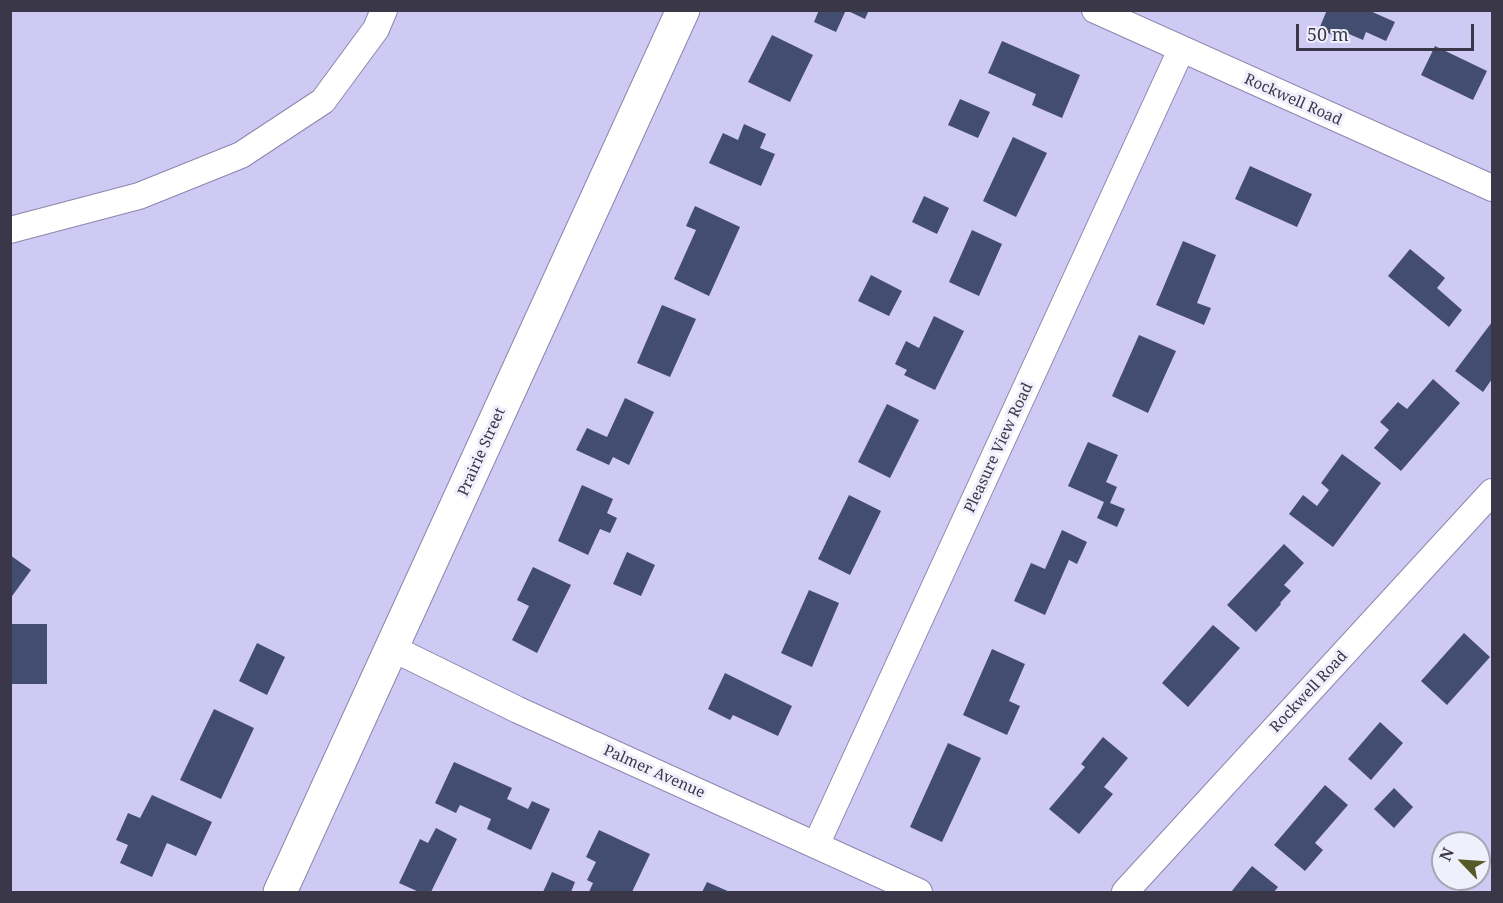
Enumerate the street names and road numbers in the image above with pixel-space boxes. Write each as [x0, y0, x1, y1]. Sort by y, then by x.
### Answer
street label: Rockwell Road [1241, 70, 1345, 130]
street label: Pleasure View Road [961, 380, 1037, 516]
street label: Prairie Street [455, 405, 509, 499]
street label: Rockwell Road [1267, 647, 1351, 737]
street label: Palmer Avenue [601, 742, 707, 802]

